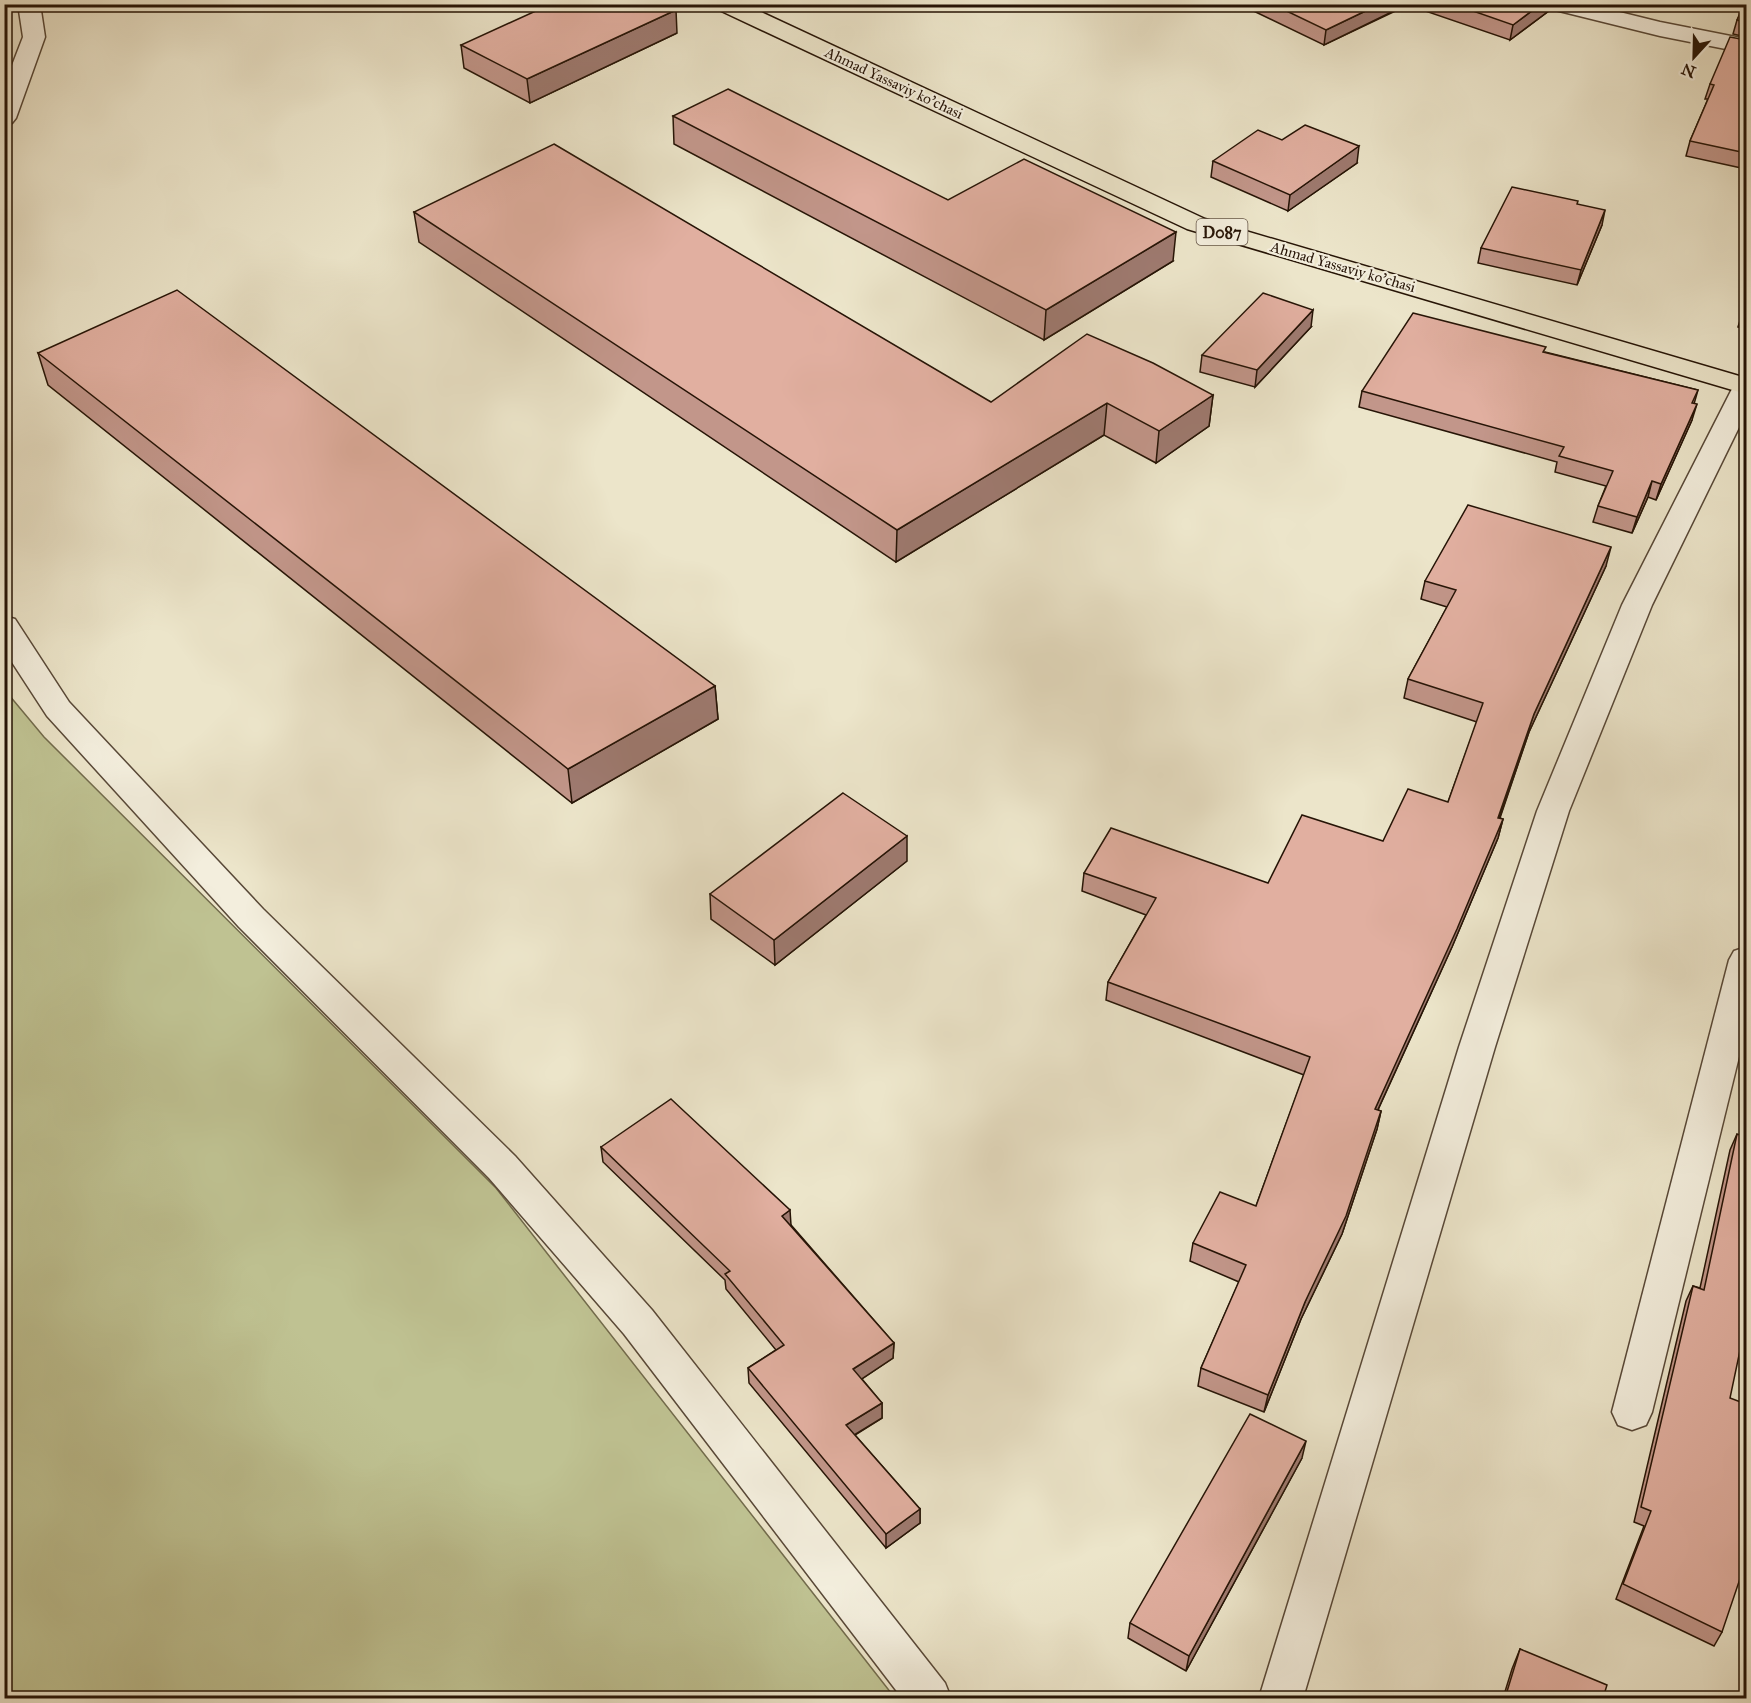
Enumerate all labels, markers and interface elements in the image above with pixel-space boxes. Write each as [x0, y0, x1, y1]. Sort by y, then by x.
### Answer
north arrow [1664, 27, 1724, 87]
street label: Ahmad Yassaviy ko'chasi [821, 43, 966, 123]
text: N [1678, 59, 1698, 82]
road number: D087 [1196, 219, 1248, 245]
street label: Ahmad Yassaviy ko'chasi [1267, 237, 1418, 296]

